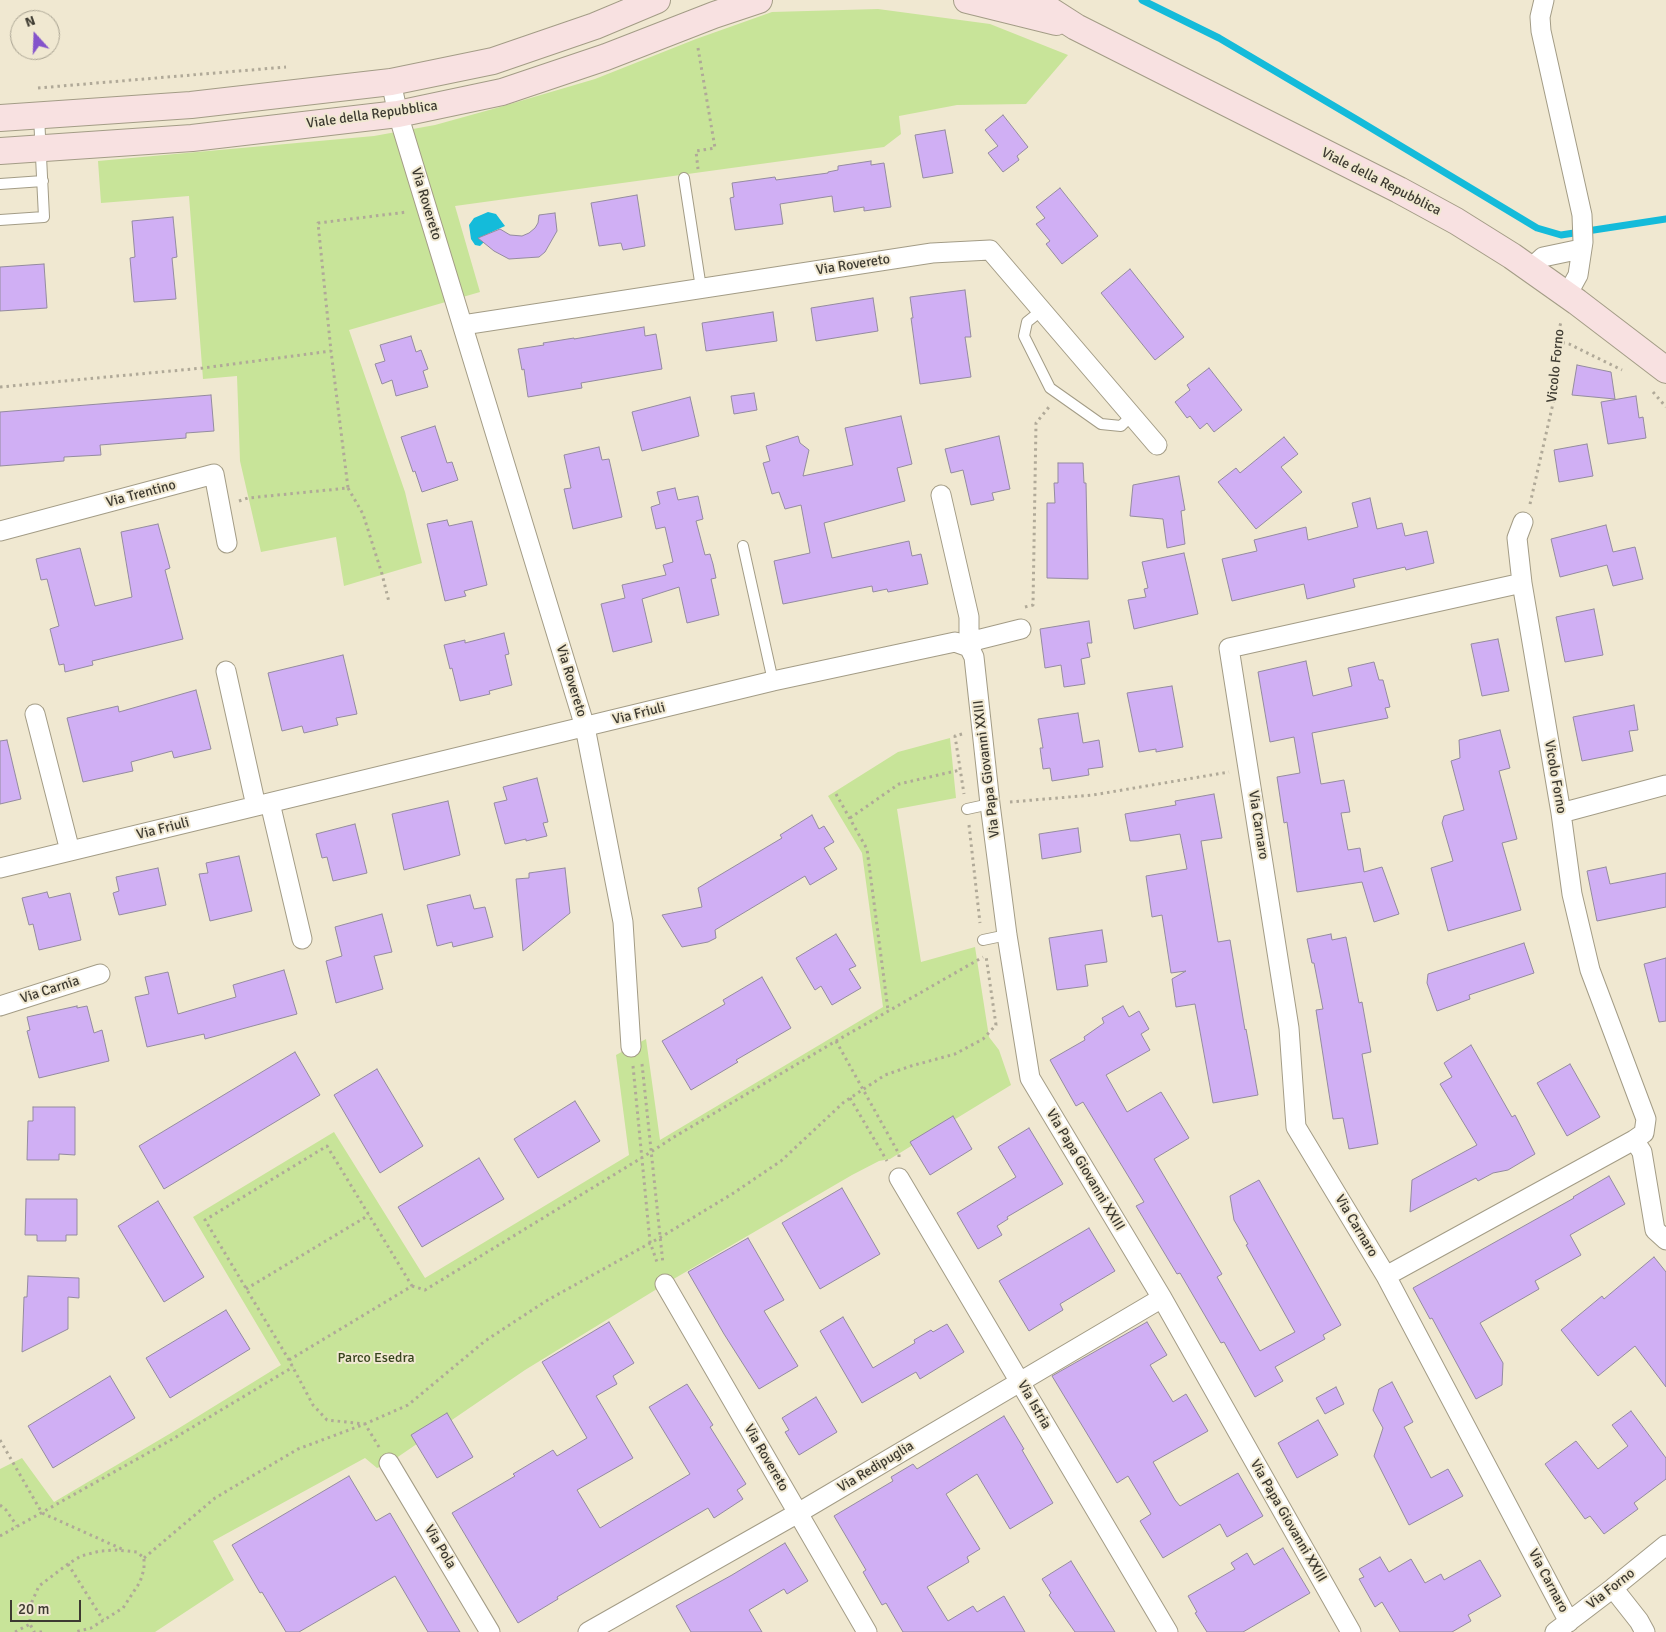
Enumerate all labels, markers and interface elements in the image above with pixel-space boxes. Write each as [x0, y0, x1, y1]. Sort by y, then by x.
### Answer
north arrow [10, 10, 60, 60]
text: N [23, 12, 38, 31]
street label: Viale della Repubblica [305, 97, 439, 133]
street label: Viale della Repubblica [1318, 144, 1444, 220]
street label: Via Rovereto [407, 166, 445, 242]
street label: Via Rovereto [815, 251, 891, 279]
street label: Vicolo Forno [1544, 328, 1568, 404]
street label: Via Trentino [104, 477, 178, 511]
street label: Via Rovereto [552, 643, 590, 719]
street label: Via Friuli [611, 699, 667, 729]
street label: Via Papa Giovanni XXIII [970, 699, 1004, 839]
street label: Vicolo Forno [1540, 739, 1570, 815]
street label: Via Carnaro [1244, 789, 1272, 861]
street label: Via Friuli [135, 814, 191, 844]
street label: Via Carnia [18, 973, 82, 1007]
street label: Via Papa Giovanni XXIII [1042, 1106, 1128, 1234]
street label: Via Carnaro [1331, 1192, 1381, 1260]
park label: Parco Esedra [337, 1350, 415, 1366]
street label: Via Istria [1013, 1378, 1055, 1432]
street label: Via Rovereto [740, 1422, 792, 1494]
street label: Via Redipuglia [835, 1438, 917, 1496]
street label: Via Papa Giovanni XXIII [1246, 1457, 1330, 1585]
street label: Via Pola [420, 1522, 460, 1572]
street label: Via Carnaro [1524, 1546, 1572, 1616]
street label: Via Forno [1584, 1565, 1638, 1613]
scale bar [12, 1590, 84, 1622]
text: 20 m [18, 1600, 49, 1618]

